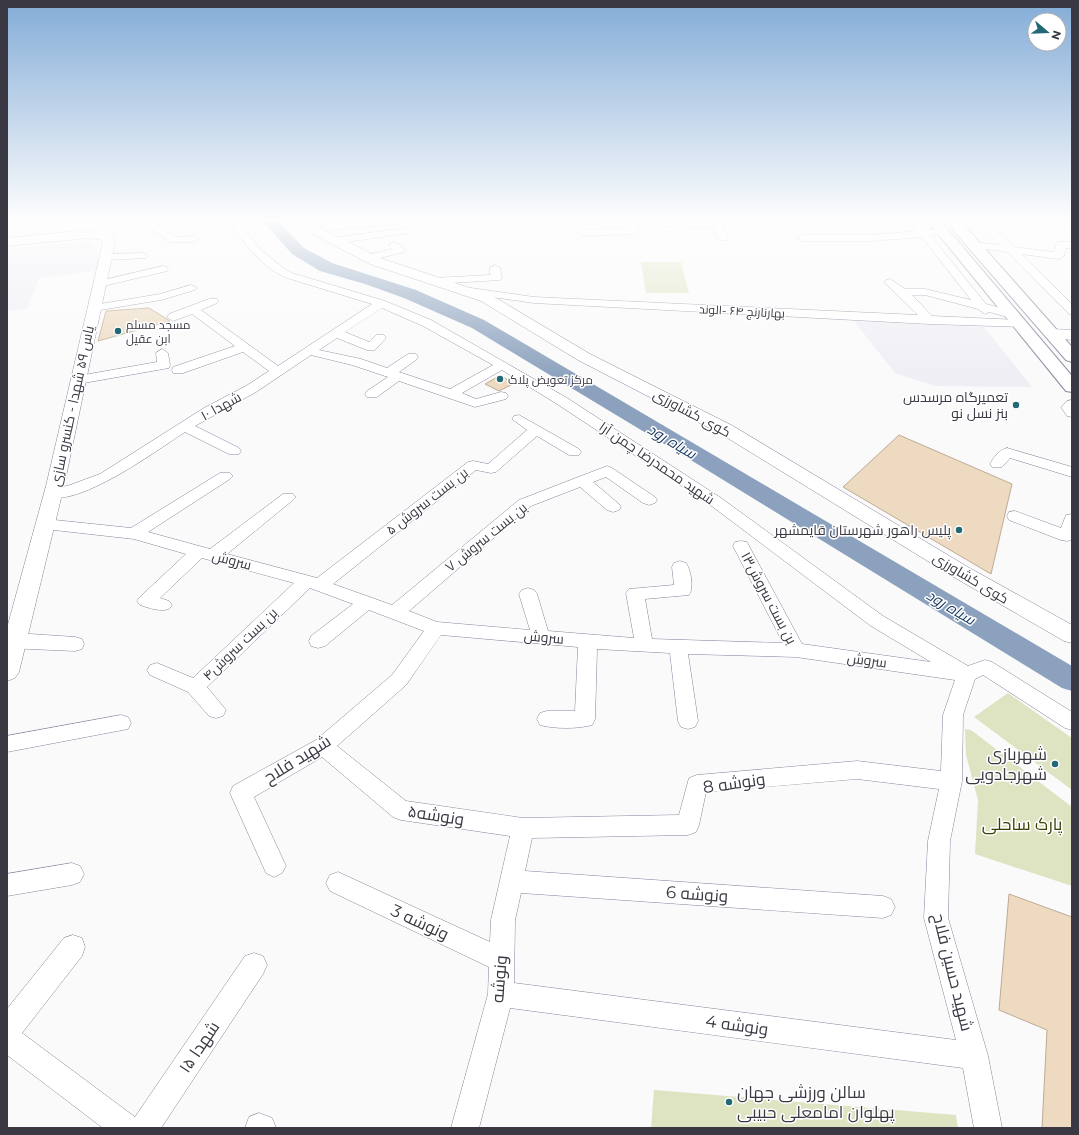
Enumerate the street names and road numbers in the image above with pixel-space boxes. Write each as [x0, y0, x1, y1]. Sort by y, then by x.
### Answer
street label: بهارنارنج ۶۴ -الوند [699, 301, 785, 322]
street label: یاس ۵۹ شهدا - کنسرو سازی [46, 324, 98, 488]
street label: کوی کشاورزی [650, 385, 734, 441]
street label: شهدا ۱۰ [198, 388, 244, 424]
street label: شهید محمدرضا چمن آرا [595, 418, 718, 509]
street label: بن بست سروش ۵ [382, 463, 472, 539]
street label: بن بست سروش ۷ [441, 498, 531, 576]
street label: سروش [210, 546, 254, 574]
street label: کوی کشاورزی [930, 548, 1012, 608]
street label: بن بست سروش۱۳ [737, 549, 801, 647]
street label: بن بست سروش۴ [199, 604, 281, 684]
street label: سروش [523, 626, 565, 648]
street label: سروش [846, 648, 888, 672]
street label: شهید فلاح [260, 731, 335, 789]
street label: ونوشه 8 [701, 769, 767, 798]
street label: ونوشه۵ [406, 801, 466, 830]
street label: ونوشه 6 [665, 882, 729, 907]
street label: ونوشه 3 [387, 900, 452, 945]
street label: شهید حسین فلاح [927, 911, 977, 1034]
street label: ونوشه [487, 954, 512, 1004]
street label: ونوشه 4 [704, 1011, 770, 1040]
street label: شهدا ۱۵ [175, 1017, 224, 1077]

